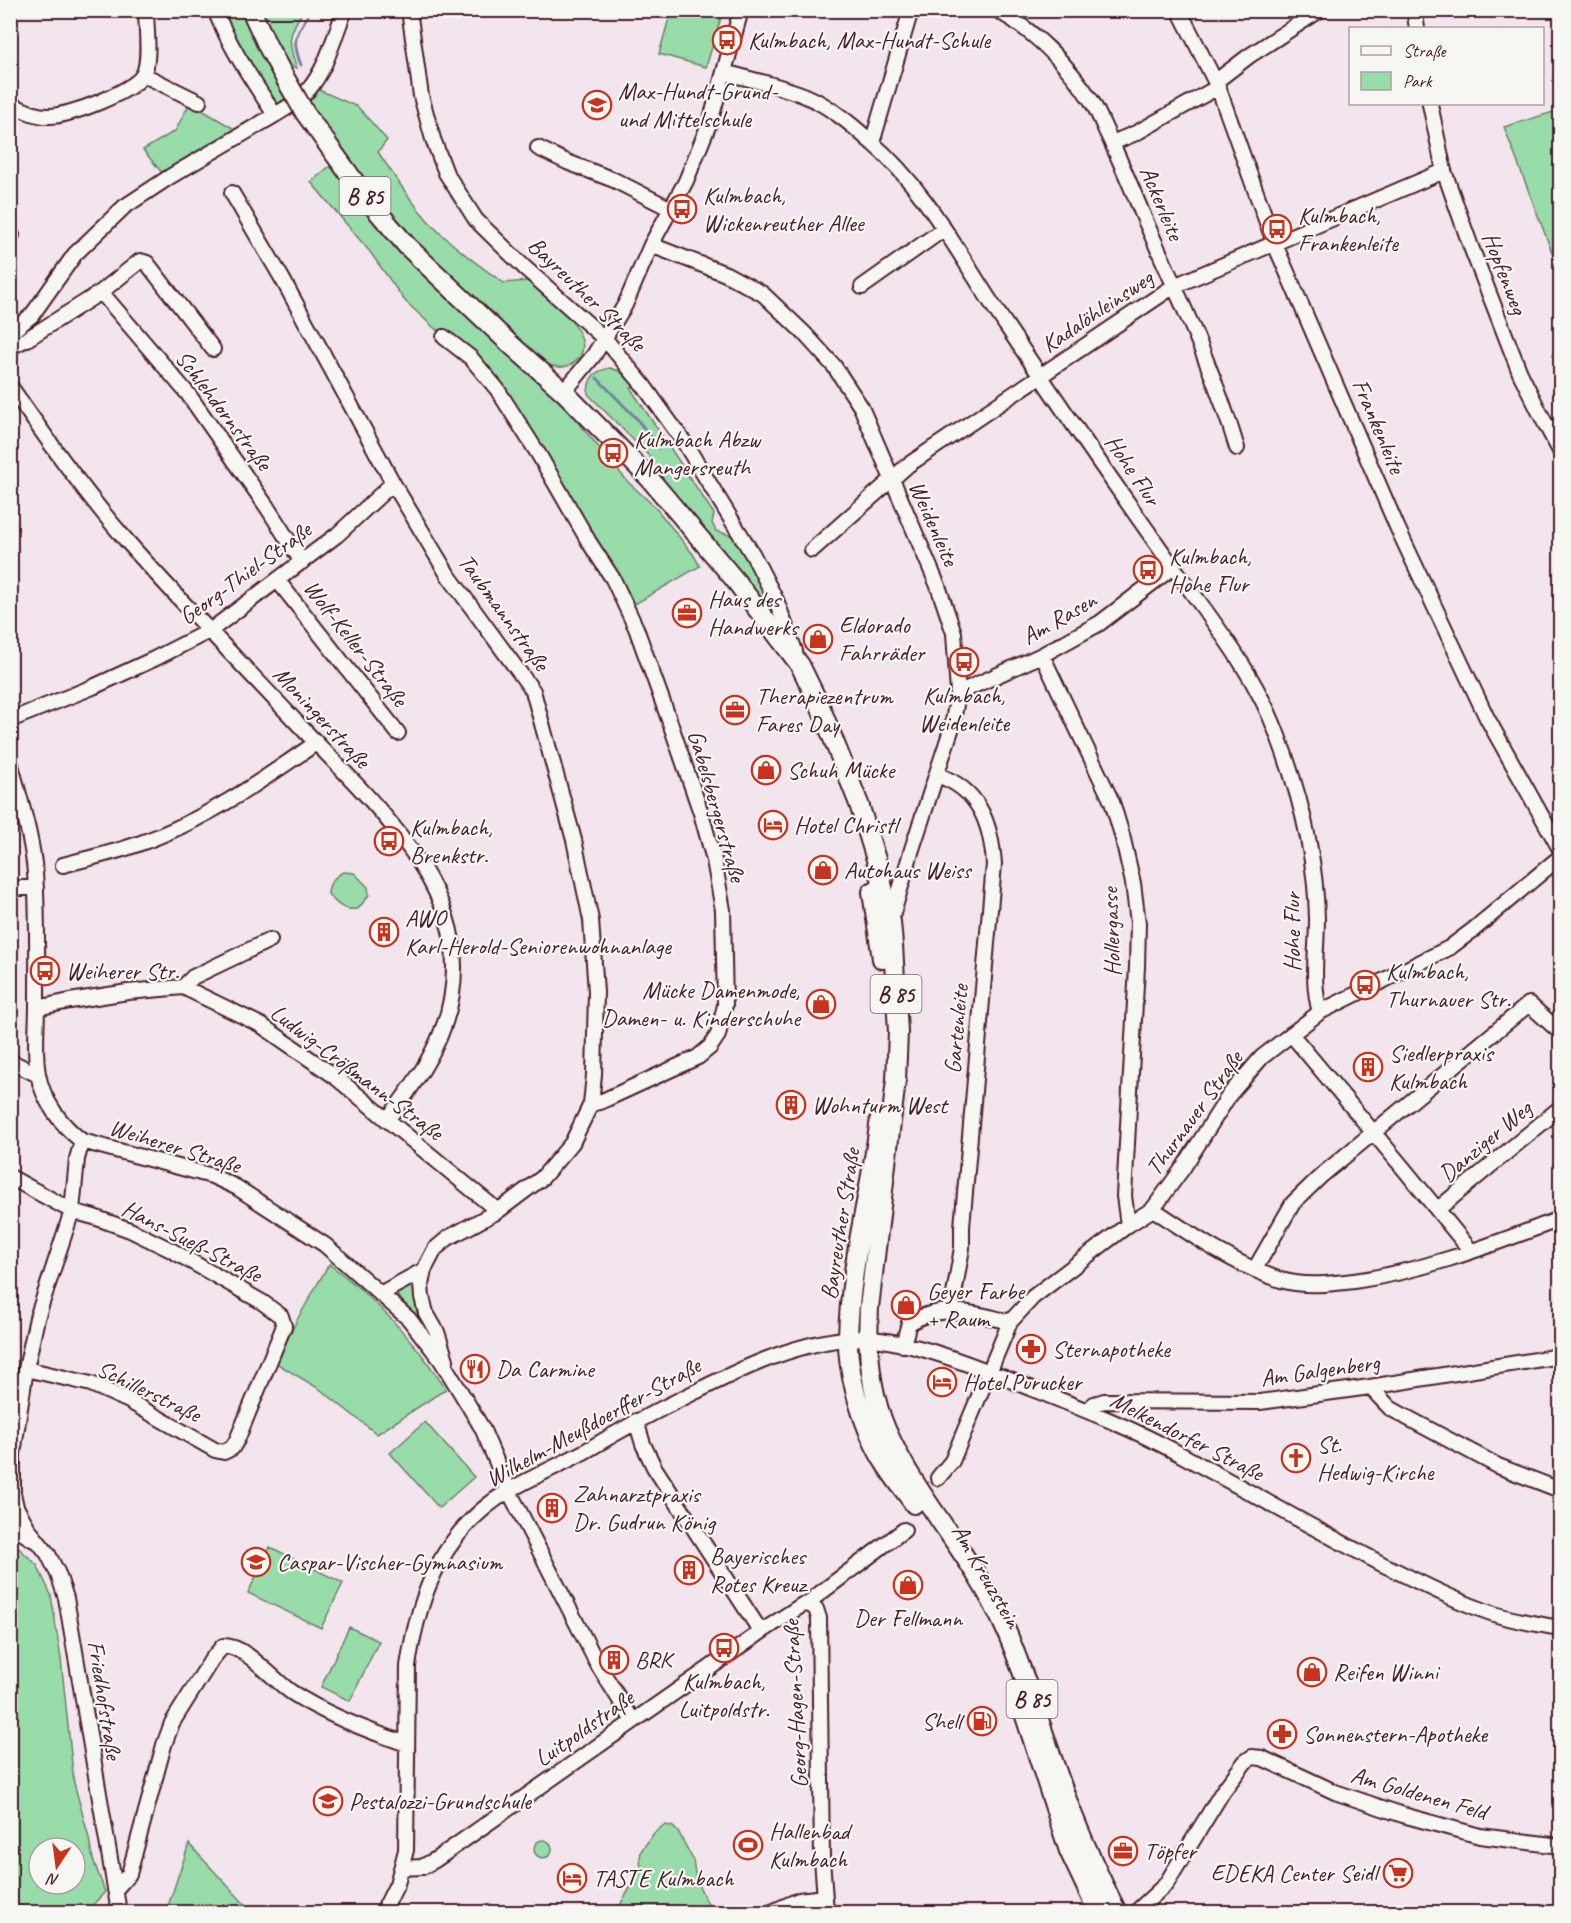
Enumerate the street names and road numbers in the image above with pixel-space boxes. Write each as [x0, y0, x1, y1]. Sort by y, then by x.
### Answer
street label: Ackerleite [1133, 161, 1192, 247]
road number: B 85 [340, 177, 391, 215]
street label: Hopfenweg [1476, 228, 1535, 321]
street label: Bayreuther Straße [522, 230, 654, 359]
street label: Kadalöhleinsweg [1035, 262, 1160, 359]
street label: Schlehdornstraße [169, 344, 280, 478]
street label: Frankenleite [1346, 374, 1413, 480]
street label: Hohe Flur [1098, 429, 1169, 513]
street label: Weidenleite [902, 476, 967, 572]
street label: Georg-Thiel-Straße [173, 514, 319, 631]
street label: Taubmannstraße [452, 548, 558, 678]
street label: Wolf-Keller-Straße [297, 574, 416, 714]
street label: Am Rasen [1016, 584, 1103, 651]
street label: Moningerstraße [267, 659, 379, 776]
street label: Gabelsbergerstraße [681, 727, 754, 887]
street label: Hollergasse [1094, 885, 1128, 977]
street label: Hohe Flur [1277, 890, 1307, 972]
road number: B 85 [870, 975, 922, 1013]
street label: Gartenleite [937, 981, 975, 1075]
street label: Ludwig-Crößmann-Straße [265, 997, 451, 1148]
street label: Thurnauer Straße [1139, 1043, 1251, 1181]
street label: Danziger Weg [1433, 1092, 1539, 1188]
street label: Weiherer Straße [106, 1112, 246, 1181]
street label: Bayreuther Straße [813, 1144, 867, 1302]
street label: Hans-Sueß-Straße [117, 1193, 269, 1290]
street label: Am Galgenberg [1258, 1347, 1383, 1393]
street label: Wilhelm-Meußdoerffer-Straße [480, 1349, 708, 1494]
street label: Schillerstraße [92, 1353, 208, 1430]
street label: Melkendorfer Straße [1105, 1385, 1270, 1488]
street label: Am Kreuzstein [945, 1519, 1029, 1634]
street label: Georg-Hagen-Straße [775, 1617, 814, 1789]
street label: Friedhofstraße [81, 1638, 130, 1764]
road number: B 85 [1006, 1680, 1058, 1718]
street label: Luitpoldstraße [529, 1682, 641, 1773]
street label: Am Goldenen Feld [1348, 1759, 1494, 1828]

